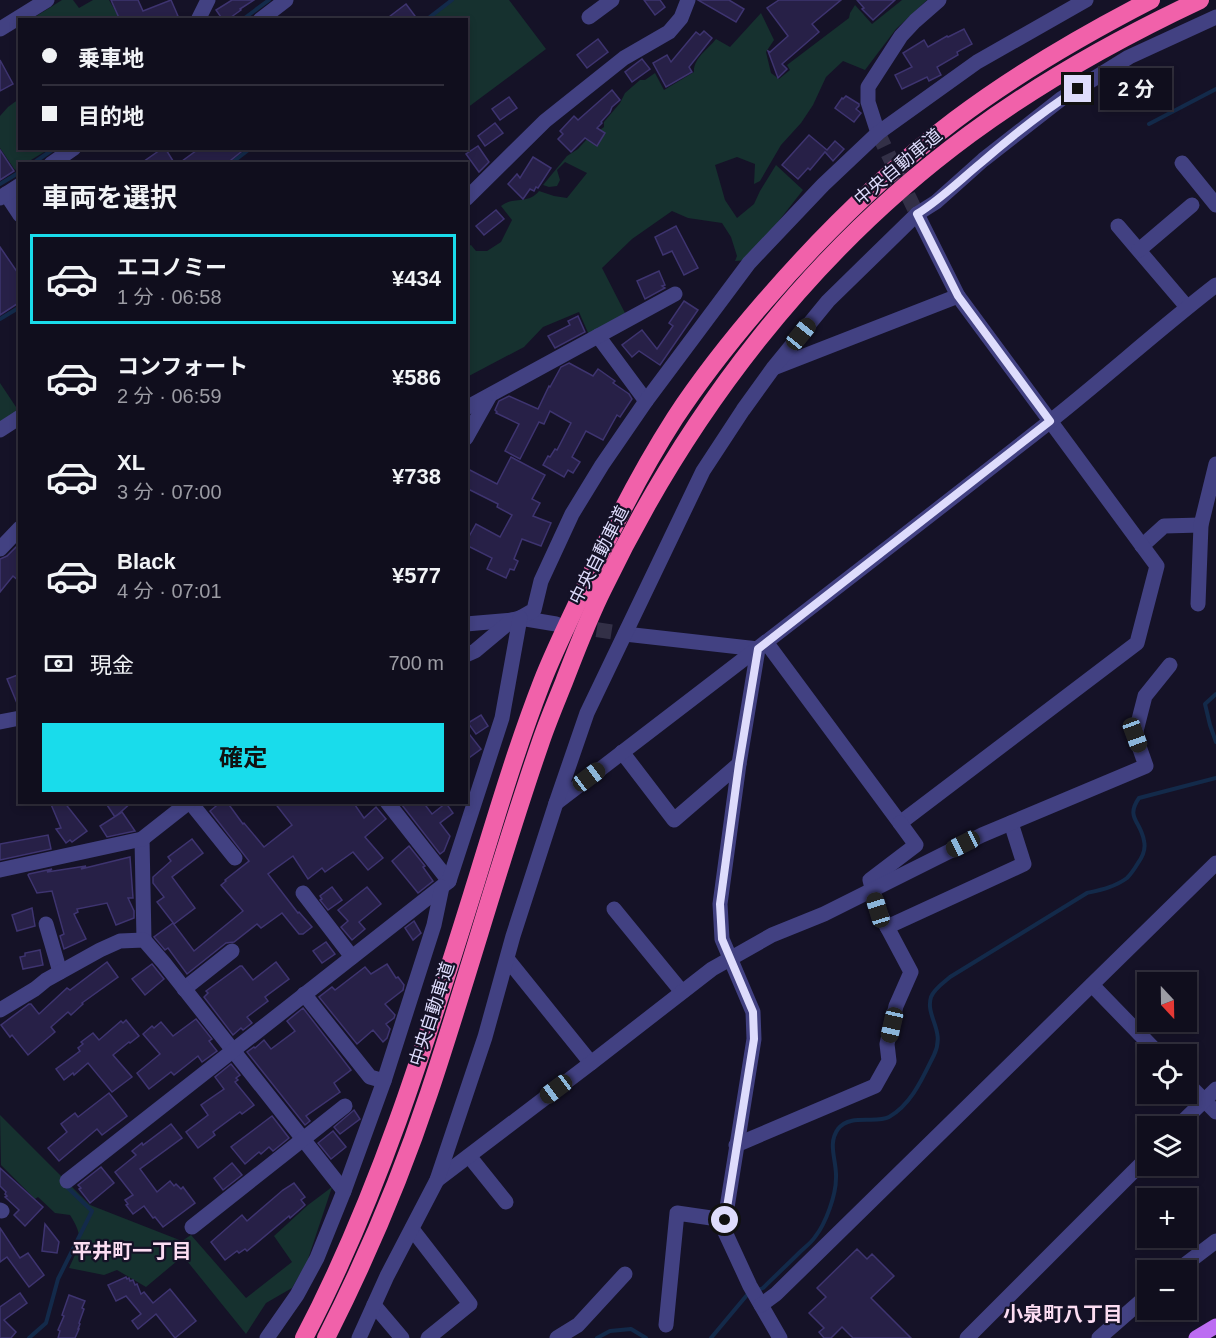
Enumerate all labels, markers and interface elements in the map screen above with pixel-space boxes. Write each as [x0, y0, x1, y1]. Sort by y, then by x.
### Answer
text: 乗車地 [78, 46, 144, 71]
callout: 2 分 [1099, 68, 1171, 110]
route end [1064, 75, 1091, 102]
text: 2 分 [1118, 78, 1154, 100]
text: 目的地 [78, 104, 144, 129]
street label: 中央自動車道 [850, 125, 946, 209]
text: 車両を選択 [42, 183, 177, 213]
icon: car [45, 252, 99, 306]
text: エコノミー [117, 255, 227, 280]
text: ¥434 [392, 266, 441, 291]
text: 1 分 · 06:58 [117, 286, 222, 308]
car [783, 314, 819, 354]
icon: car [45, 351, 99, 405]
text: コンフォート [117, 354, 248, 379]
text: ¥586 [392, 365, 441, 390]
text: 2 分 · 06:59 [117, 385, 222, 407]
icon: car [45, 450, 99, 504]
text: XL [117, 450, 145, 475]
text: ¥738 [392, 464, 441, 489]
text: 3 分 · 07:00 [117, 481, 222, 503]
street label: 中央自動車道 [566, 502, 632, 608]
icon: car [45, 549, 99, 603]
text: Black [117, 549, 176, 574]
text: ¥577 [392, 563, 441, 588]
text: 4 分 · 07:01 [117, 580, 222, 602]
icon: cash [42, 647, 75, 680]
text: 700 m [388, 652, 444, 674]
text: 現金 [90, 653, 134, 678]
car [1120, 715, 1150, 755]
button: 確定 [42, 723, 444, 792]
car [569, 759, 609, 795]
car [943, 828, 983, 860]
car [864, 890, 892, 930]
street label: 中央自動車道 [406, 960, 458, 1068]
north arrow [1137, 972, 1197, 1032]
map controls [1137, 972, 1197, 1320]
car [879, 1005, 905, 1045]
button: locate [1137, 1044, 1197, 1104]
car [536, 1071, 576, 1107]
button: layers [1137, 1116, 1197, 1176]
button: + [1137, 1188, 1197, 1248]
route start [711, 1206, 738, 1233]
district label: 平井町一丁目 [72, 1240, 192, 1262]
button: − [1137, 1260, 1197, 1320]
district label: 小泉町八丁目 [1003, 1303, 1123, 1325]

